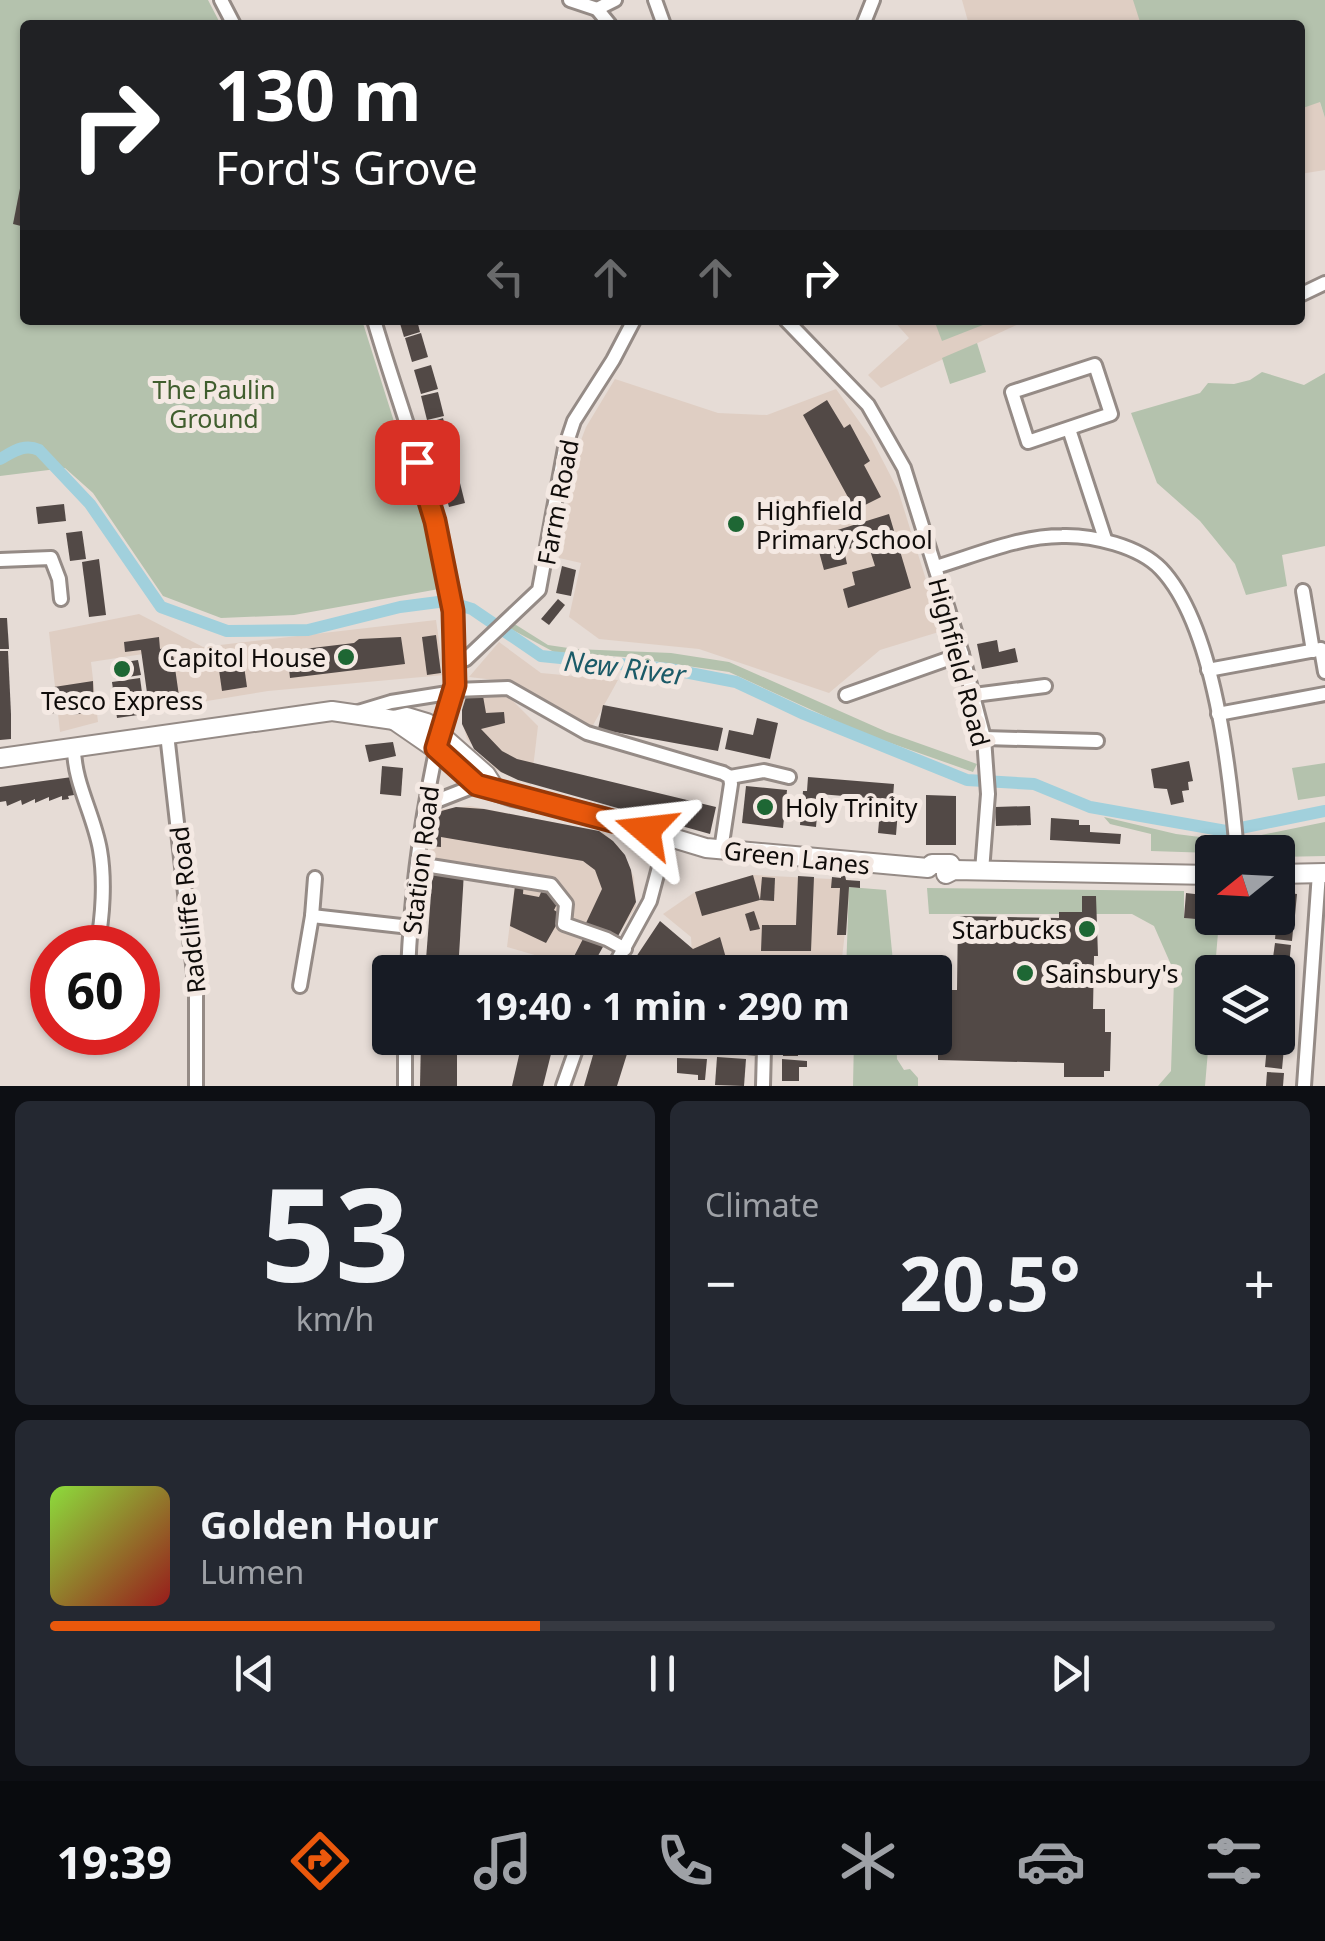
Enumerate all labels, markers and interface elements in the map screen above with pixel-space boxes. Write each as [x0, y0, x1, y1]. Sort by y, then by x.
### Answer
text: 130 m [215, 46, 422, 142]
icon: right [50, 60, 180, 190]
text: Ford's Grove [215, 137, 478, 198]
icon: left [478, 250, 533, 305]
icon: ahead [583, 250, 638, 305]
icon: ahead [688, 250, 743, 305]
icon: right [793, 250, 848, 305]
park label: The Paulin Ground [153, 372, 275, 435]
pin [375, 420, 460, 505]
icon: arrive [390, 435, 445, 490]
street label: Farm Road [528, 436, 586, 568]
place label: Highfield Primary School [756, 493, 933, 556]
marker: Highfield Primary School [725, 513, 747, 535]
street label: Highfield Road [921, 574, 999, 750]
place label: Capitol House [162, 640, 326, 674]
water label: New River [562, 641, 690, 694]
marker: Capitol House [335, 646, 357, 668]
marker: Tesco Express [111, 658, 133, 680]
place label: Tesco Express [41, 683, 203, 717]
position arrow [594, 778, 698, 882]
street label: Station Road [394, 784, 446, 936]
place label: Holy Trinity [785, 790, 918, 824]
marker: Holy Trinity [754, 796, 776, 818]
street label: Radcliffe Road [161, 825, 213, 995]
street label: Green Lanes [722, 832, 872, 882]
north arrow [1195, 835, 1295, 935]
map controls [1195, 835, 1295, 1055]
place label: Starbucks [952, 912, 1067, 946]
marker: Starbucks [1076, 918, 1098, 940]
speed limit sign: 60 [30, 925, 160, 1055]
button: layers [1195, 955, 1295, 1055]
place label: Sainsbury's [1045, 956, 1178, 990]
marker: Sainsbury's [1014, 962, 1036, 984]
text: 19:40 · 1 min · 290 m [474, 979, 850, 1031]
text: 53 [261, 1143, 409, 1320]
text: Climate [705, 1183, 819, 1226]
text: 20.5° [899, 1231, 1081, 1333]
text: − [705, 1245, 736, 1320]
text: + [1244, 1245, 1275, 1320]
text: km/h [296, 1297, 374, 1340]
text: Golden Hour [200, 1498, 438, 1550]
text: Lumen [200, 1550, 304, 1593]
icon: previous [227, 1646, 282, 1701]
icon: pause [635, 1646, 690, 1701]
icon: next [1043, 1646, 1098, 1701]
icon: directions [285, 1826, 355, 1896]
icon: music [468, 1826, 538, 1896]
icon: phone [650, 1826, 720, 1896]
icon: climate [833, 1826, 903, 1896]
icon: car [1016, 1826, 1086, 1896]
icon: filters [1199, 1826, 1269, 1896]
text: 19:39 [56, 1831, 172, 1892]

